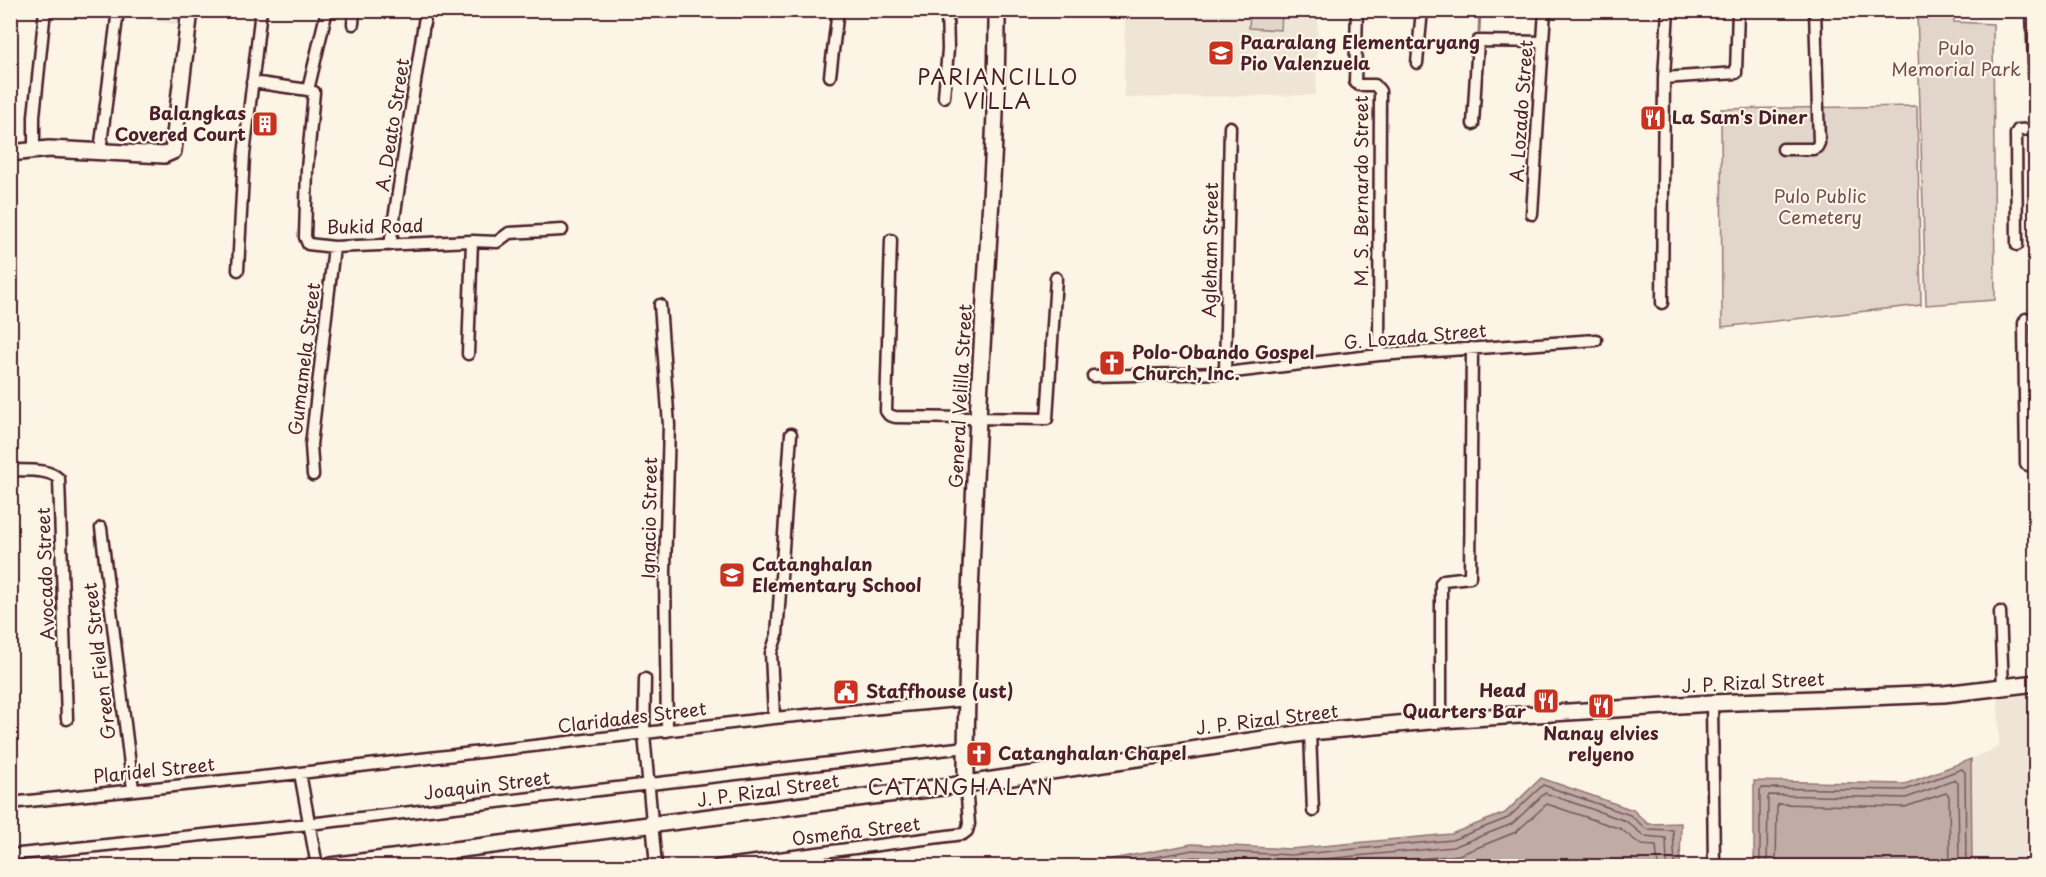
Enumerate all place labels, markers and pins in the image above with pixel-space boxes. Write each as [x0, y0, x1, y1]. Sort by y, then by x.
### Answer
place label: Paaralang Elementaryang Pio Valenzuela [1240, 28, 1480, 76]
school or university icon: Paaralang Elementaryang Pio Valenzuela [1206, 38, 1236, 68]
place label: Balangkas Covered Court [115, 99, 246, 147]
restaurant icon: La Sam's Diner [1638, 103, 1668, 133]
place label: La Sam's Diner [1672, 103, 1808, 130]
building icon: Balangkas Covered Court [250, 109, 280, 139]
place label: Polo-Obando Gospel Church, Inc. [1132, 338, 1315, 386]
church icon: Polo-Obando Gospel Church, Inc. [1097, 348, 1127, 378]
place label: Catanghalan Elementary School [752, 550, 922, 598]
school or university icon: Catanghalan Elementary School [717, 560, 747, 590]
place label: Head Quarters Bar [1403, 676, 1527, 724]
public building icon: Staffhouse (ust) [831, 677, 861, 707]
place label: Staffhouse (ust) [866, 677, 1013, 704]
restaurant icon: Head Quarters Bar [1531, 686, 1561, 716]
restaurant icon: Nanay elvies relyeno [1586, 691, 1616, 721]
place label: Nanay elvies relyeno [1543, 719, 1659, 767]
church icon: Catanghalan Chapel [964, 739, 994, 769]
place label: Catanghalan Chapel [998, 739, 1186, 766]

